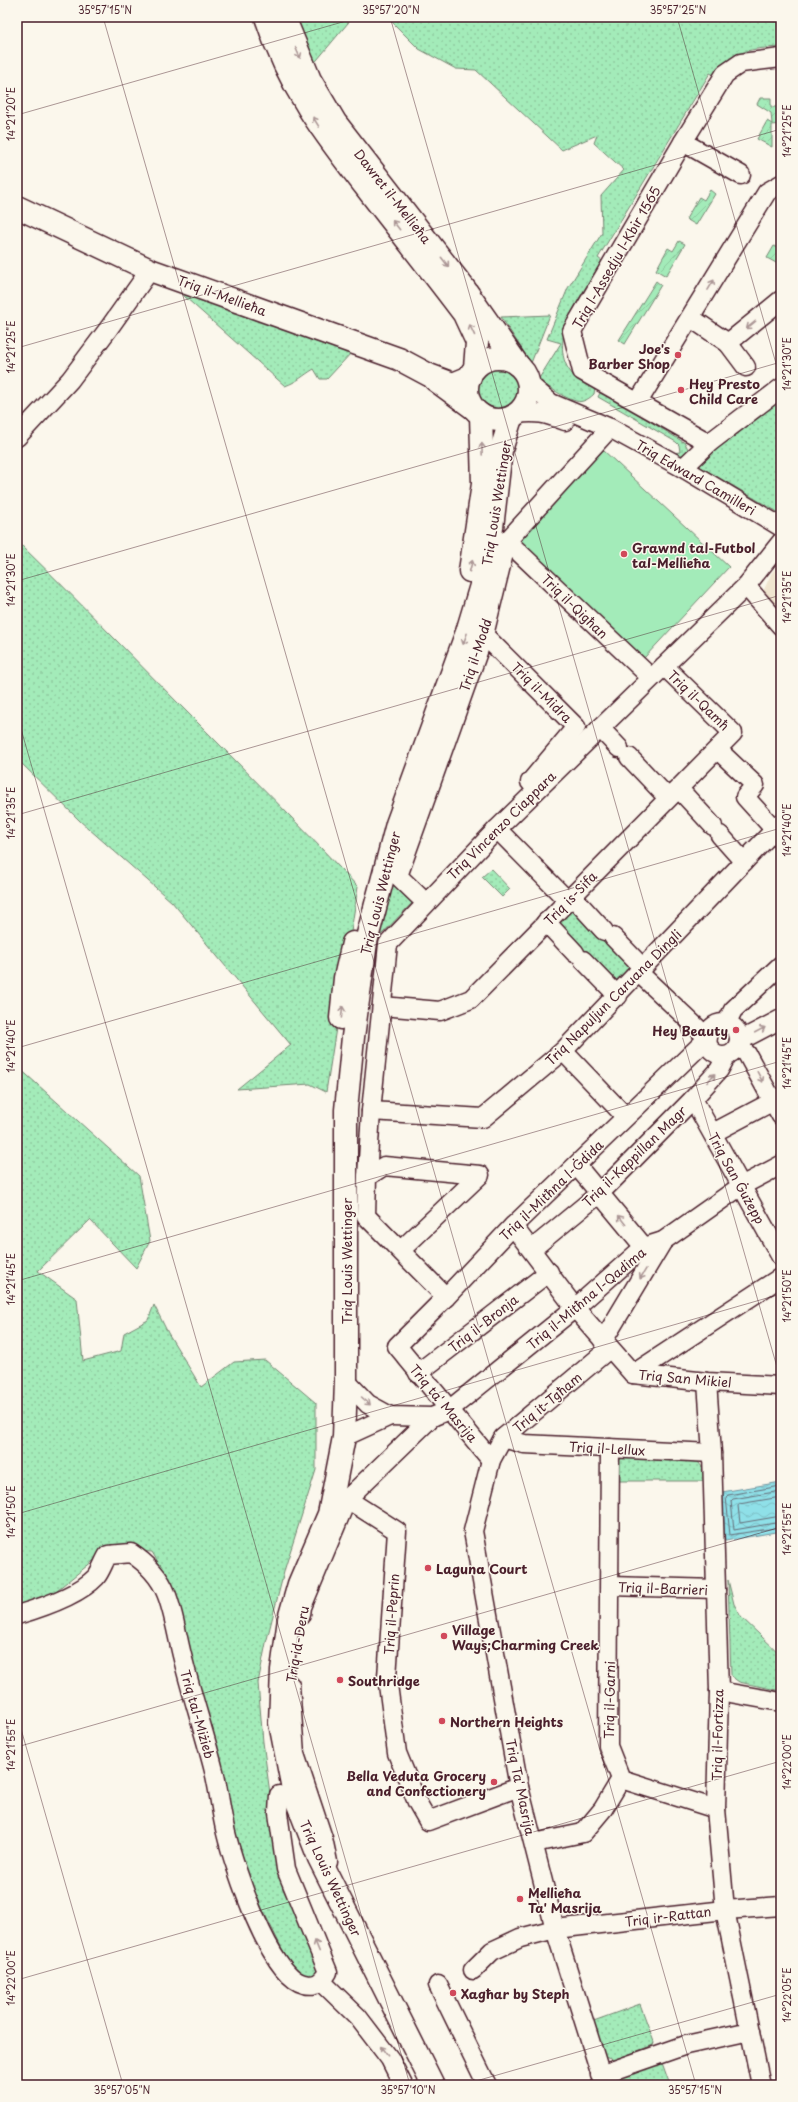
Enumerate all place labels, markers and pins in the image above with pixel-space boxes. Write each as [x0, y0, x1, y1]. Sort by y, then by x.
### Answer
place label: Joe's Barber Shop [588, 339, 670, 373]
marker: Joe's Barber Shop [673, 350, 683, 360]
place label: Hey Presto Child Care [689, 374, 760, 408]
marker: Hey Presto Child Care [676, 385, 686, 395]
place label: Grawnd tal-Futbol tal-Mellieħa [632, 538, 756, 572]
marker: Grawnd tal-Futbol tal-Mellieħa [619, 549, 629, 559]
place label: Hey Beauty [652, 1021, 728, 1040]
marker: Hey Beauty [731, 1025, 741, 1035]
place label: Laguna Court [436, 1559, 528, 1578]
marker: Laguna Court [423, 1563, 433, 1573]
place label: Village Ways;Charming Creek [452, 1620, 600, 1654]
marker: Village Ways;Charming Creek [439, 1631, 449, 1641]
place label: Southridge [348, 1671, 420, 1690]
marker: Southridge [335, 1675, 345, 1685]
place label: Northern Heights [450, 1712, 563, 1731]
marker: Northern Heights [437, 1716, 447, 1726]
place label: Bella Veduta Grocery and Confectionery [346, 1766, 486, 1800]
marker: Bella Veduta Grocery and Confectionery [489, 1777, 499, 1787]
place label: Mellieħa Ta' Masrija [528, 1883, 602, 1917]
marker: Mellieħa Ta' Masrija [515, 1894, 525, 1904]
place label: Xagħar by Steph [461, 1984, 570, 2003]
marker: Xagħar by Steph [448, 1988, 458, 1998]

